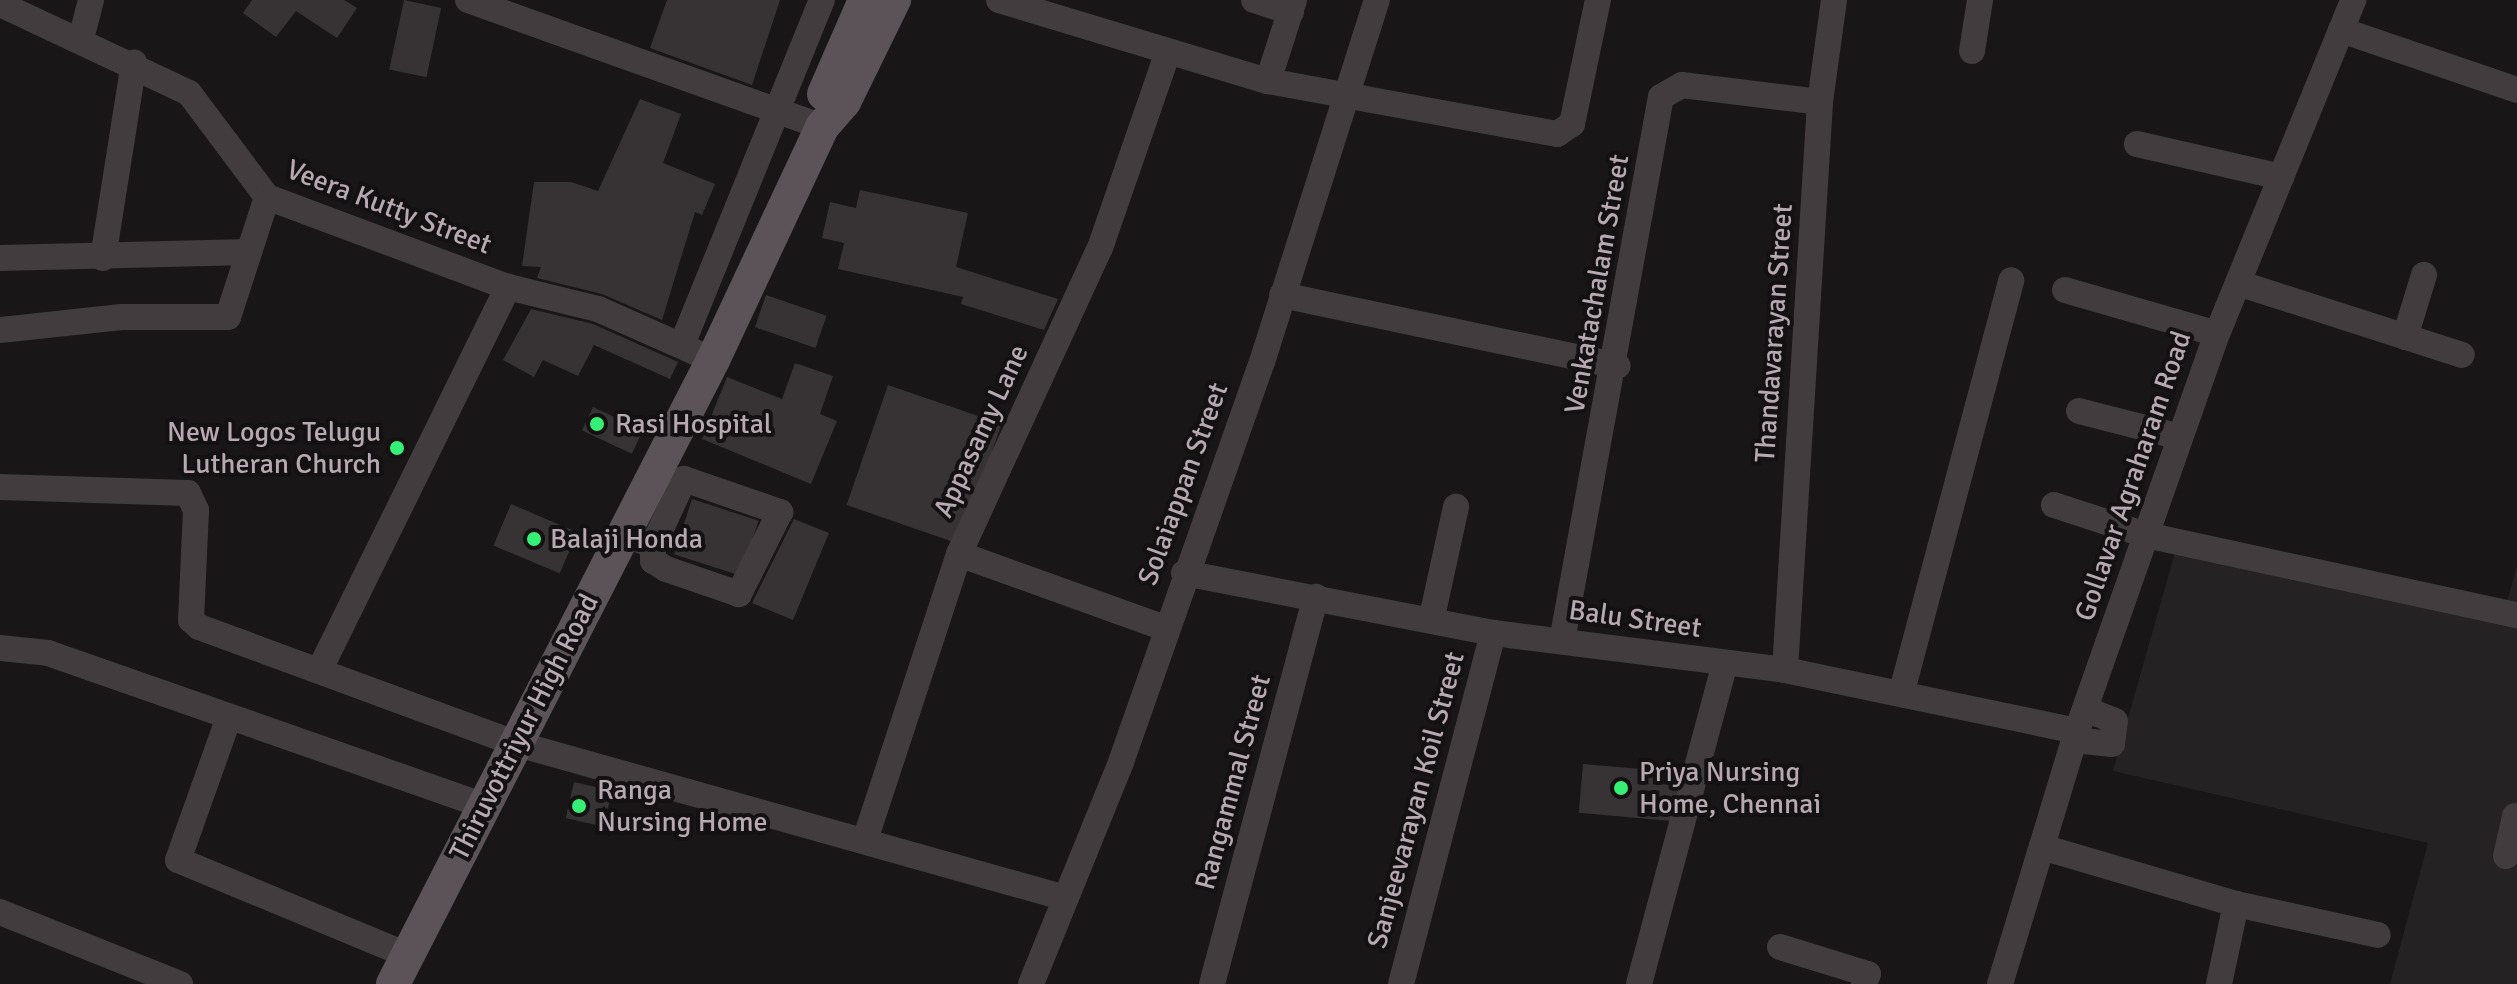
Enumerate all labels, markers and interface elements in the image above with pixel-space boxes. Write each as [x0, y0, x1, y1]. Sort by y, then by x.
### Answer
street label: Venkatachalam Street [1558, 152, 1636, 416]
street label: Veera Kutty Street [282, 153, 496, 261]
street label: Thandavarayan Street [1748, 203, 1800, 463]
street label: Gollavar Agraharam Road [2068, 327, 2198, 625]
street label: Appasamy Lane [926, 339, 1036, 523]
street label: Solaiappan Street [1131, 378, 1235, 590]
place label: Rasi Hospital [615, 407, 772, 441]
marker: Rasi Hospital [586, 413, 608, 435]
place label: New Logos Telugu Lutheran Church [167, 415, 381, 481]
marker: New Logos Telugu Lutheran Church [388, 439, 406, 457]
place label: Balaji Honda [550, 522, 703, 556]
marker: Balaji Honda [525, 530, 543, 548]
street label: Thiruvottriyur High Road [442, 588, 606, 866]
street label: Balu Street [1567, 593, 1703, 645]
street label: Sanjeevarayan Koil Street [1360, 648, 1472, 952]
street label: Rangammal Street [1188, 671, 1278, 893]
place label: Priya Nursing Home, Chennai [1639, 755, 1821, 821]
place label: Ranga Nursing Home [597, 773, 768, 839]
marker: Priya Nursing Home, Chennai [1610, 777, 1632, 799]
marker: Ranga Nursing Home [568, 795, 590, 817]

